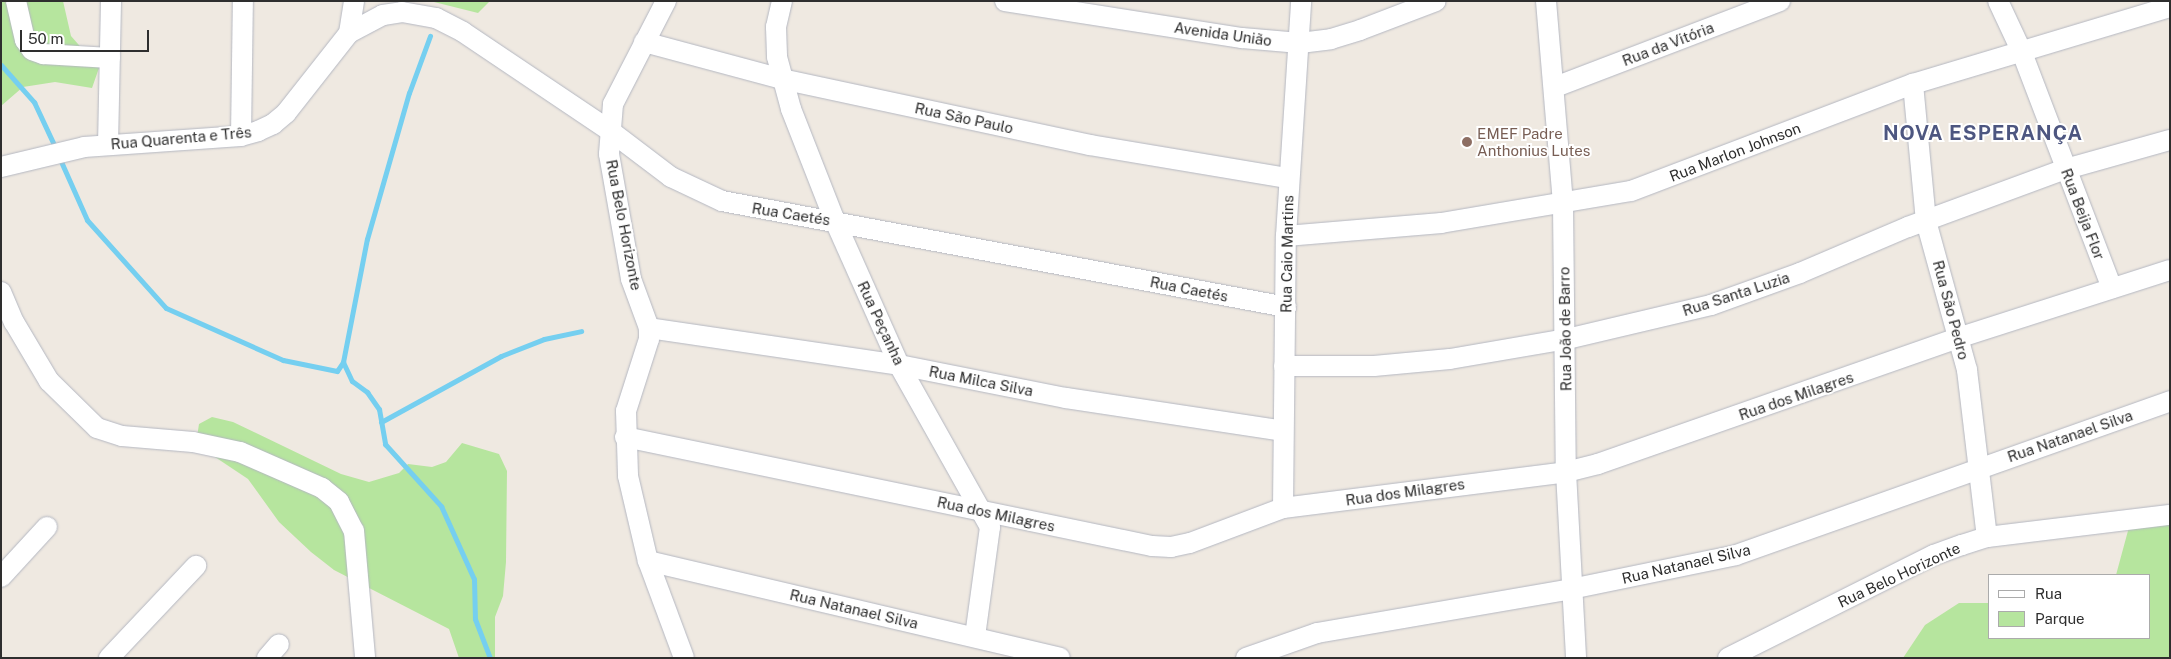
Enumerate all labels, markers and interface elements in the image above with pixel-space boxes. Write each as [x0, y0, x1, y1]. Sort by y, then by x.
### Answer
street label: Avenida União [1173, 18, 1273, 50]
street label: Rua da Vitória [1619, 18, 1717, 70]
scale bar [22, 20, 151, 52]
text: 50 m [28, 30, 63, 47]
street label: Rua São Paulo [913, 99, 1015, 137]
street label: Rua Marlon Johnson [1667, 119, 1803, 185]
district label: NOVA ESPERANÇA [1881, 121, 2085, 145]
street label: Rua Quarenta e Três [110, 123, 252, 153]
place label: EMEF Padre Anthonius Lutes [1477, 124, 1590, 159]
marker: EMEF Padre Anthonius Lutes [1461, 136, 1473, 148]
street label: Rua Belo Horizonte [602, 158, 646, 292]
street label: Rua Beija Flor [2057, 166, 2109, 262]
street label: Rua Caio Martins [1277, 195, 1297, 313]
street label: Rua Caetés [751, 199, 831, 229]
street label: Rua São Pedro [1929, 258, 1973, 362]
street label: Rua João de Barro [1555, 266, 1575, 392]
street label: Rua Santa Luzia [1680, 268, 1792, 320]
street label: Rua Caetés [1149, 273, 1229, 305]
street label: Rua Peçanha [854, 278, 908, 368]
street label: Rua Milca Silva [927, 362, 1035, 400]
street label: Rua dos Milagres [1736, 368, 1856, 424]
street label: Rua Natanael Silva [2005, 406, 2135, 466]
street label: Rua dos Milagres [1344, 475, 1466, 509]
street label: Rua dos Milagres [935, 493, 1057, 535]
street label: Rua Belo Horizonte [1835, 539, 1963, 611]
street label: Rua Natanael Silva [1620, 540, 1752, 588]
legend [1988, 574, 2151, 639]
street label: Rua Natanael Silva [788, 585, 920, 633]
text: Rua [2035, 585, 2062, 602]
text: Parque [2035, 610, 2085, 627]

